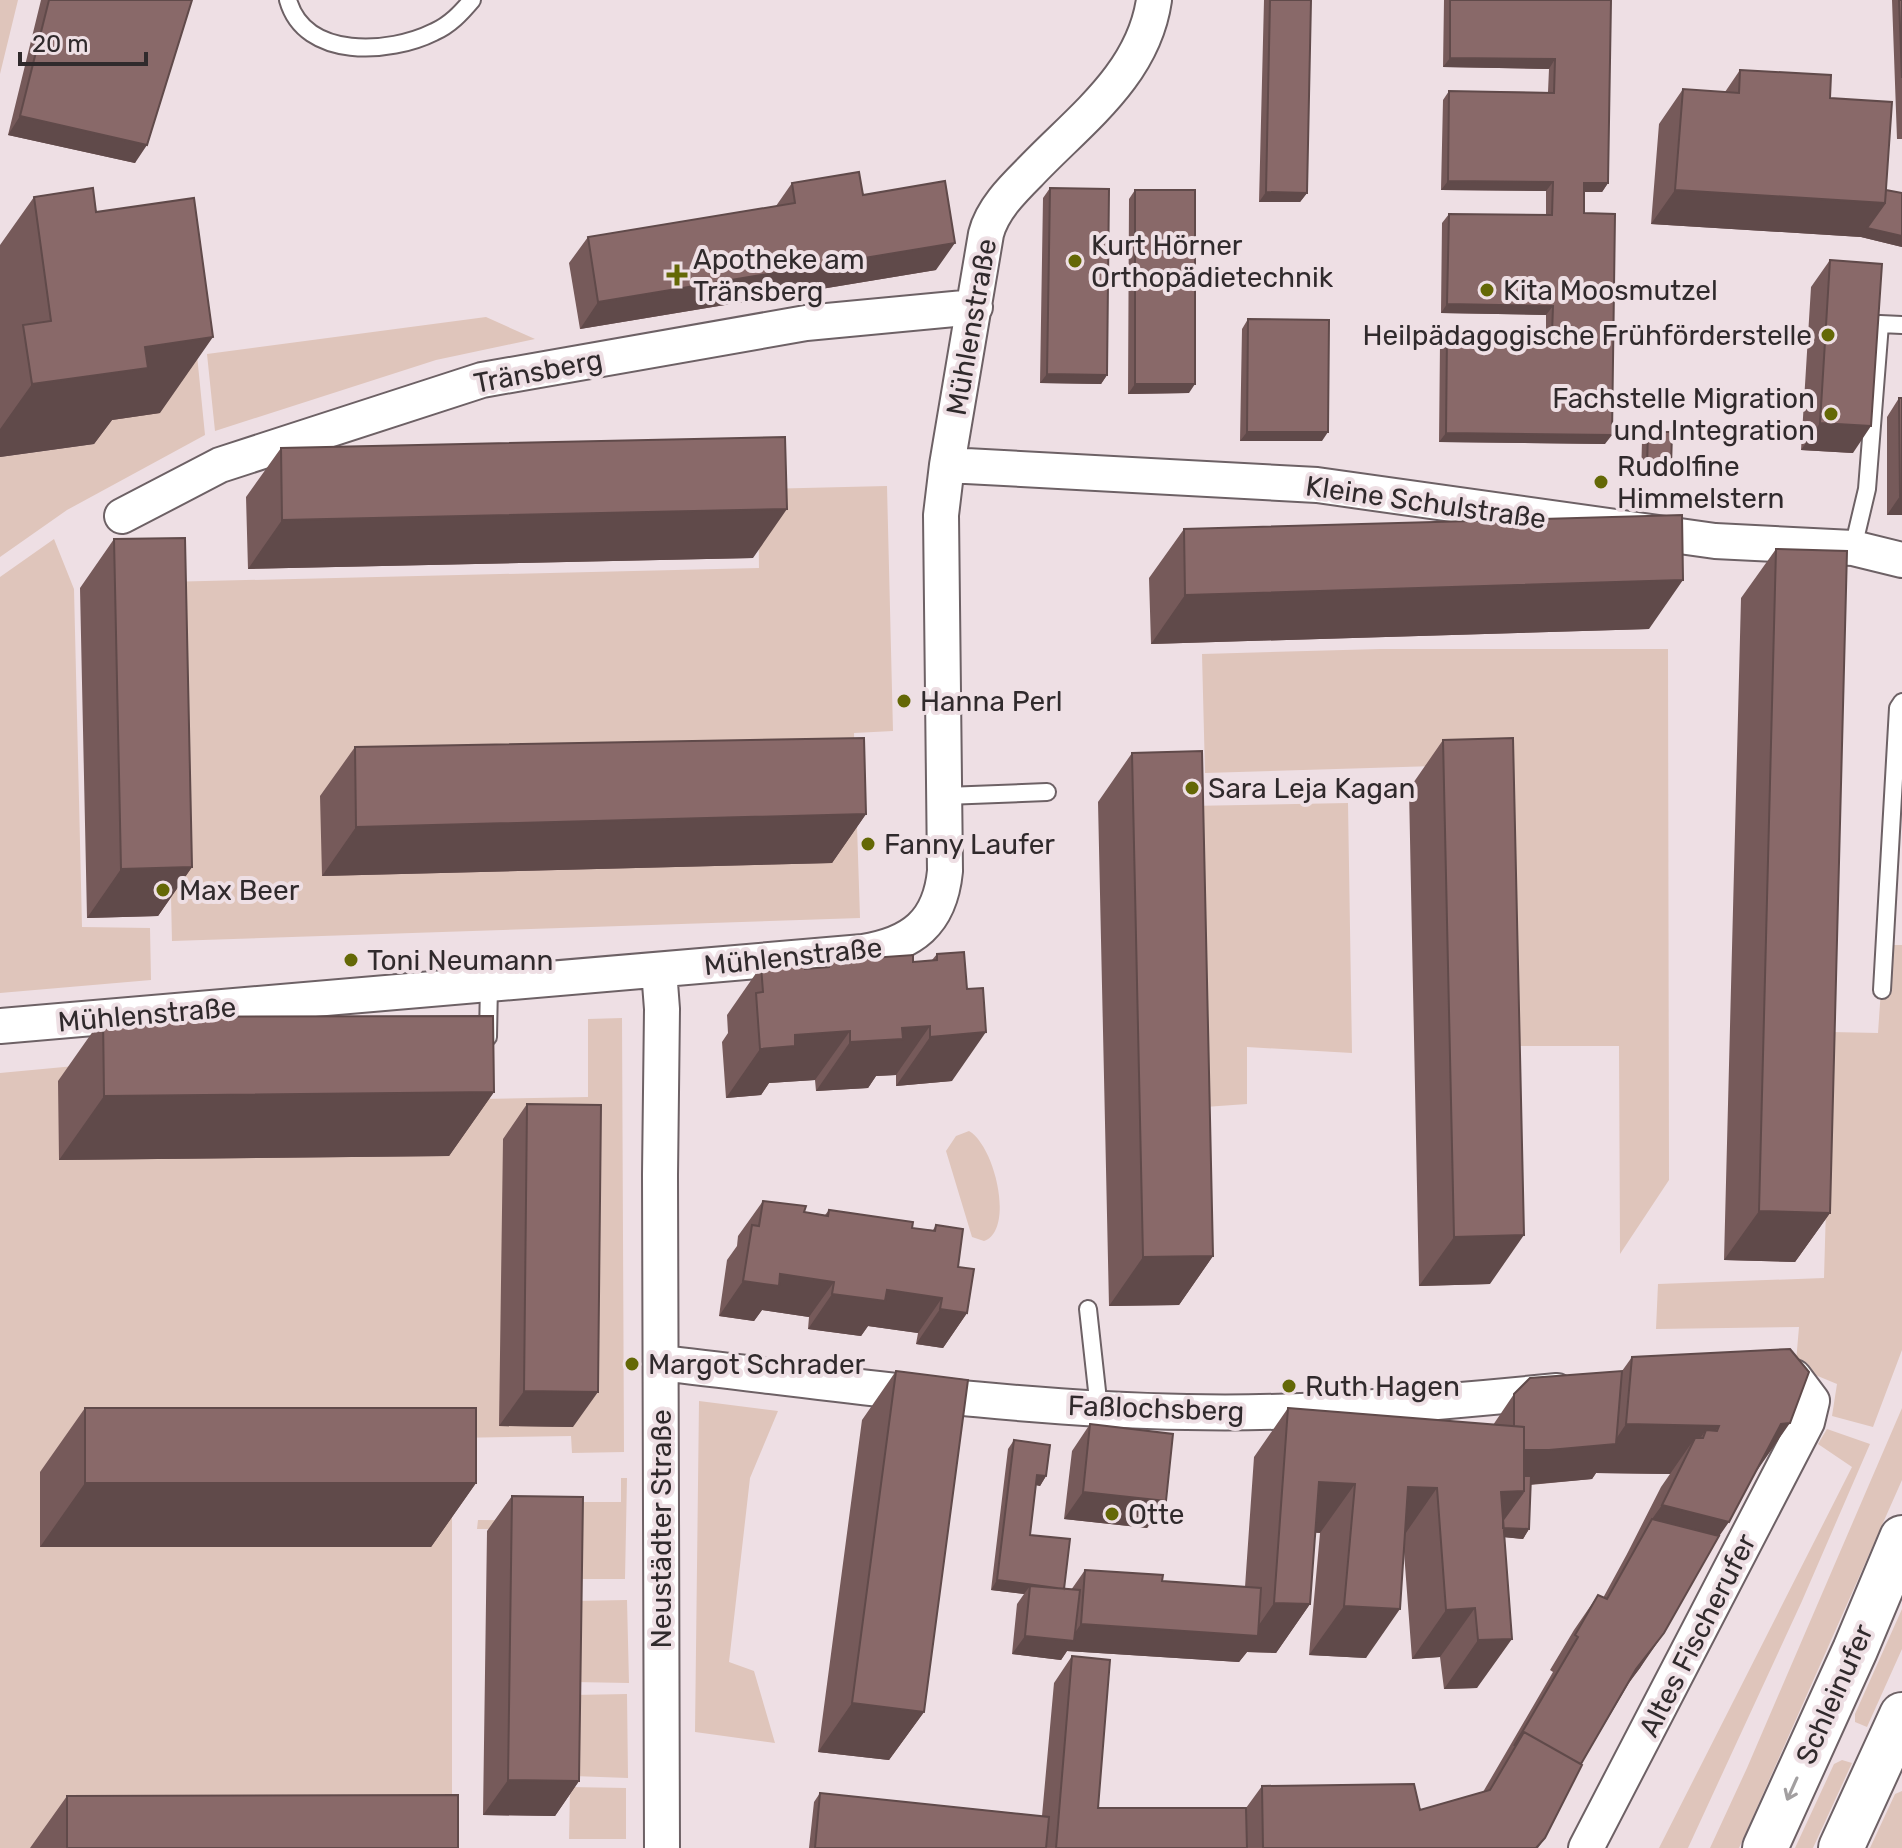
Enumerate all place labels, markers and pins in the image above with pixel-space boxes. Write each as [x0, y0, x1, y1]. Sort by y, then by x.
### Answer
place label: Kurt Hörner Orthopädietechnik [1091, 229, 1334, 294]
place label: Apotheke am Tränsberg [693, 243, 865, 308]
marker: Kurt Hörner Orthopädietechnik [1066, 252, 1084, 270]
marker: Apotheke am Tränsberg [668, 266, 686, 284]
place label: Kita Moosmutzel [1503, 274, 1718, 307]
marker: Kita Moosmutzel [1478, 281, 1496, 299]
place label: Heilpädagogische Frühförderstelle [1363, 319, 1812, 352]
marker: Heilpädagogische Frühförderstelle [1819, 326, 1837, 344]
place label: Fachstelle Migration und Integration [1552, 382, 1815, 447]
marker: Fachstelle Migration und Integration [1822, 405, 1840, 423]
place label: Rudolfine Himmelstern [1617, 450, 1785, 515]
marker: Rudolfine Himmelstern [1592, 473, 1610, 491]
place label: Hanna Perl [920, 685, 1063, 718]
marker: Hanna Perl [895, 692, 913, 710]
place label: Sara Leja Kagan [1208, 772, 1415, 805]
marker: Sara Leja Kagan [1183, 779, 1201, 797]
place label: Fanny Laufer [884, 828, 1055, 861]
marker: Fanny Laufer [859, 835, 877, 853]
place label: Max Beer [179, 874, 300, 907]
marker: Max Beer [154, 881, 172, 899]
place label: Toni Neumann [367, 944, 554, 977]
marker: Toni Neumann [342, 951, 360, 969]
place label: Margot Schrader [648, 1348, 866, 1381]
marker: Margot Schrader [623, 1355, 641, 1373]
place label: Ruth Hagen [1305, 1370, 1460, 1403]
marker: Ruth Hagen [1280, 1377, 1298, 1395]
place label: Otte [1128, 1498, 1185, 1531]
marker: Otte [1103, 1505, 1121, 1523]

